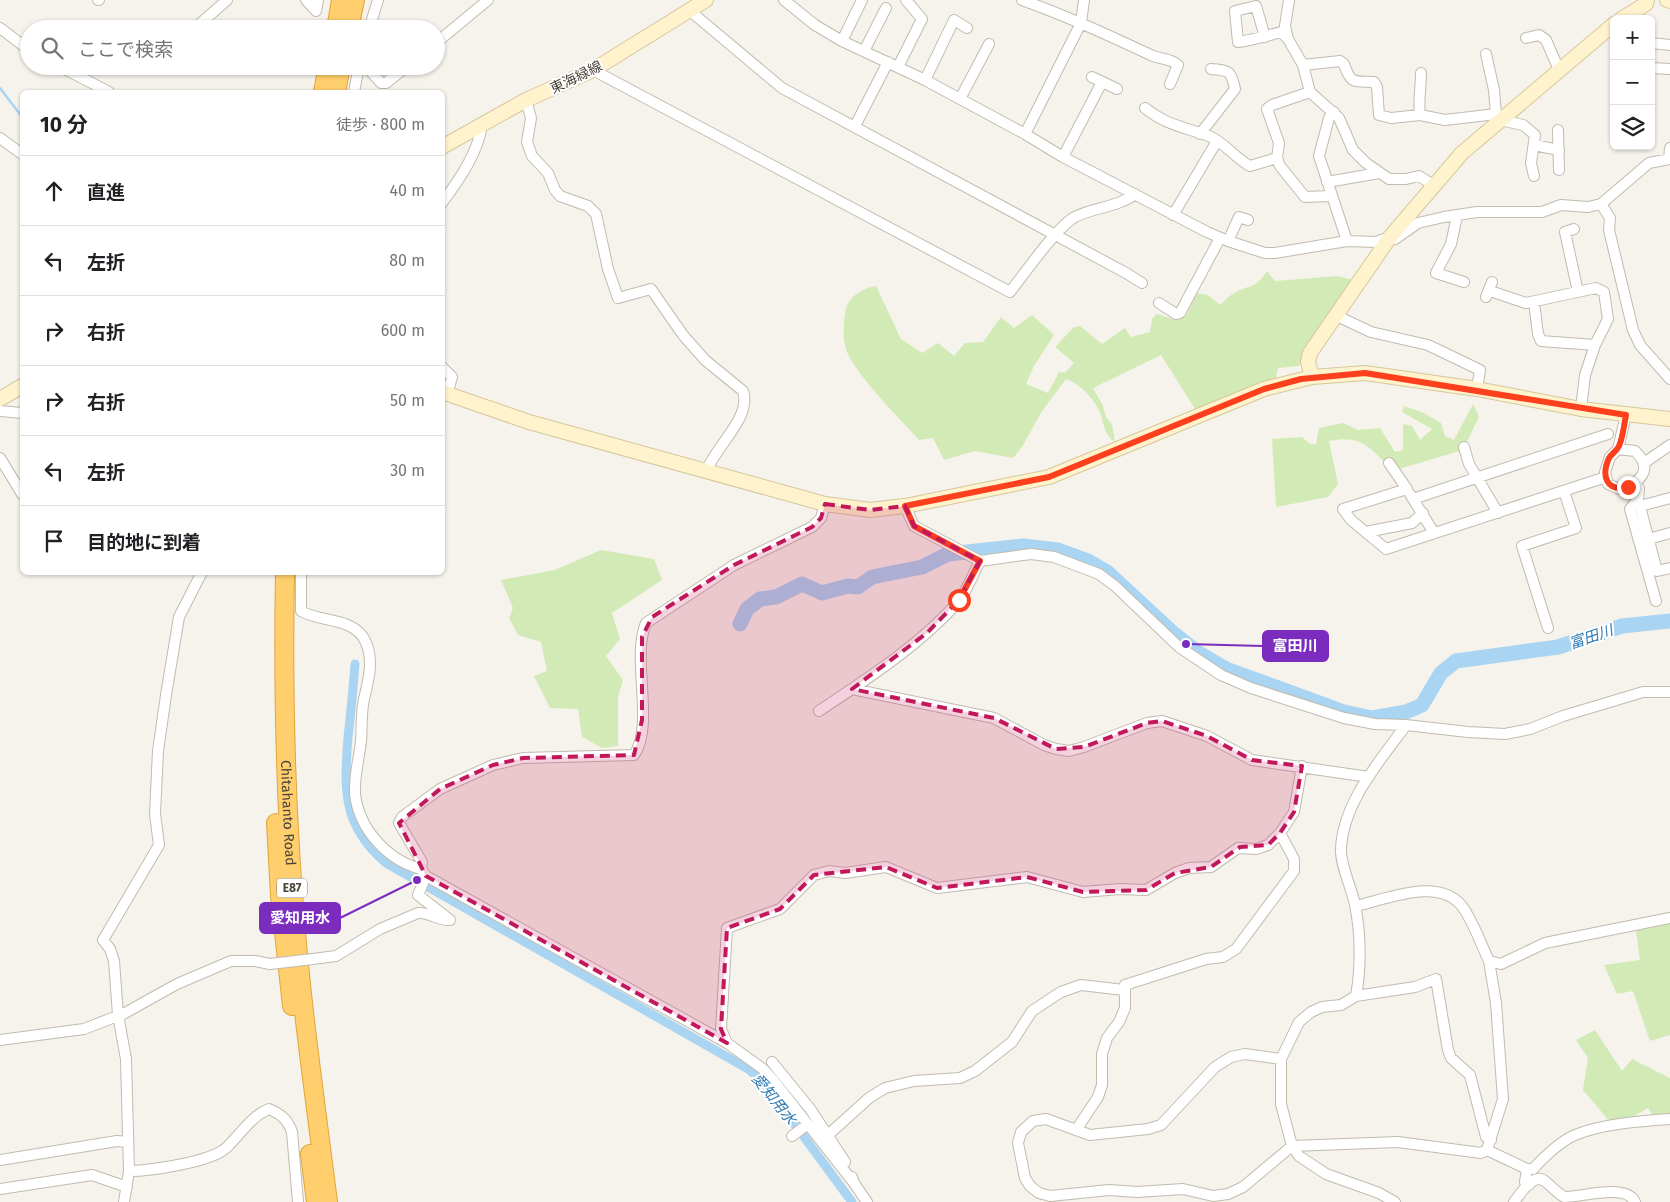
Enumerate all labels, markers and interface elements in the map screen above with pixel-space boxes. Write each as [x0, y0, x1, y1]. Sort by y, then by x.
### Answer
map controls [1610, 15, 1655, 150]
button: + [1610, 15, 1655, 60]
search box [20, 20, 445, 75]
icon: search [38, 34, 66, 62]
text: ここで検索 [78, 38, 173, 61]
street label: 東海緑線 [547, 58, 605, 97]
button: − [1610, 60, 1655, 105]
button: layers [1610, 105, 1655, 150]
text: 10 分 [40, 112, 88, 138]
text: 徒歩 · 800 m [336, 115, 425, 134]
icon: ahead [40, 177, 68, 205]
text: 直進 [87, 181, 125, 204]
text: 40 m [390, 181, 425, 200]
icon: left [40, 247, 68, 275]
text: 左折 [87, 251, 125, 274]
text: 80 m [389, 251, 425, 270]
icon: right [40, 317, 68, 345]
text: 右折 [87, 321, 125, 344]
text: 600 m [381, 321, 425, 340]
icon: right [40, 387, 68, 415]
text: 右折 [87, 391, 125, 414]
text: 50 m [390, 391, 425, 410]
icon: left [40, 457, 68, 485]
text: 左折 [87, 461, 125, 484]
text: 30 m [390, 461, 425, 480]
route end [1617, 476, 1640, 499]
icon: arrive [40, 527, 68, 555]
text: 目的地に到着 [87, 531, 201, 554]
route start [948, 589, 971, 612]
water label: 富田川 [1567, 621, 1617, 653]
callout: 富田川 [1263, 631, 1328, 661]
text: 富田川 [1272, 637, 1318, 655]
street label: Chitahanto Road [277, 760, 299, 866]
road number: E87 [277, 878, 307, 898]
callout: 愛知用水 [260, 903, 340, 933]
text: 愛知用水 [270, 909, 330, 927]
water label: 愛知用水 [748, 1070, 801, 1130]

